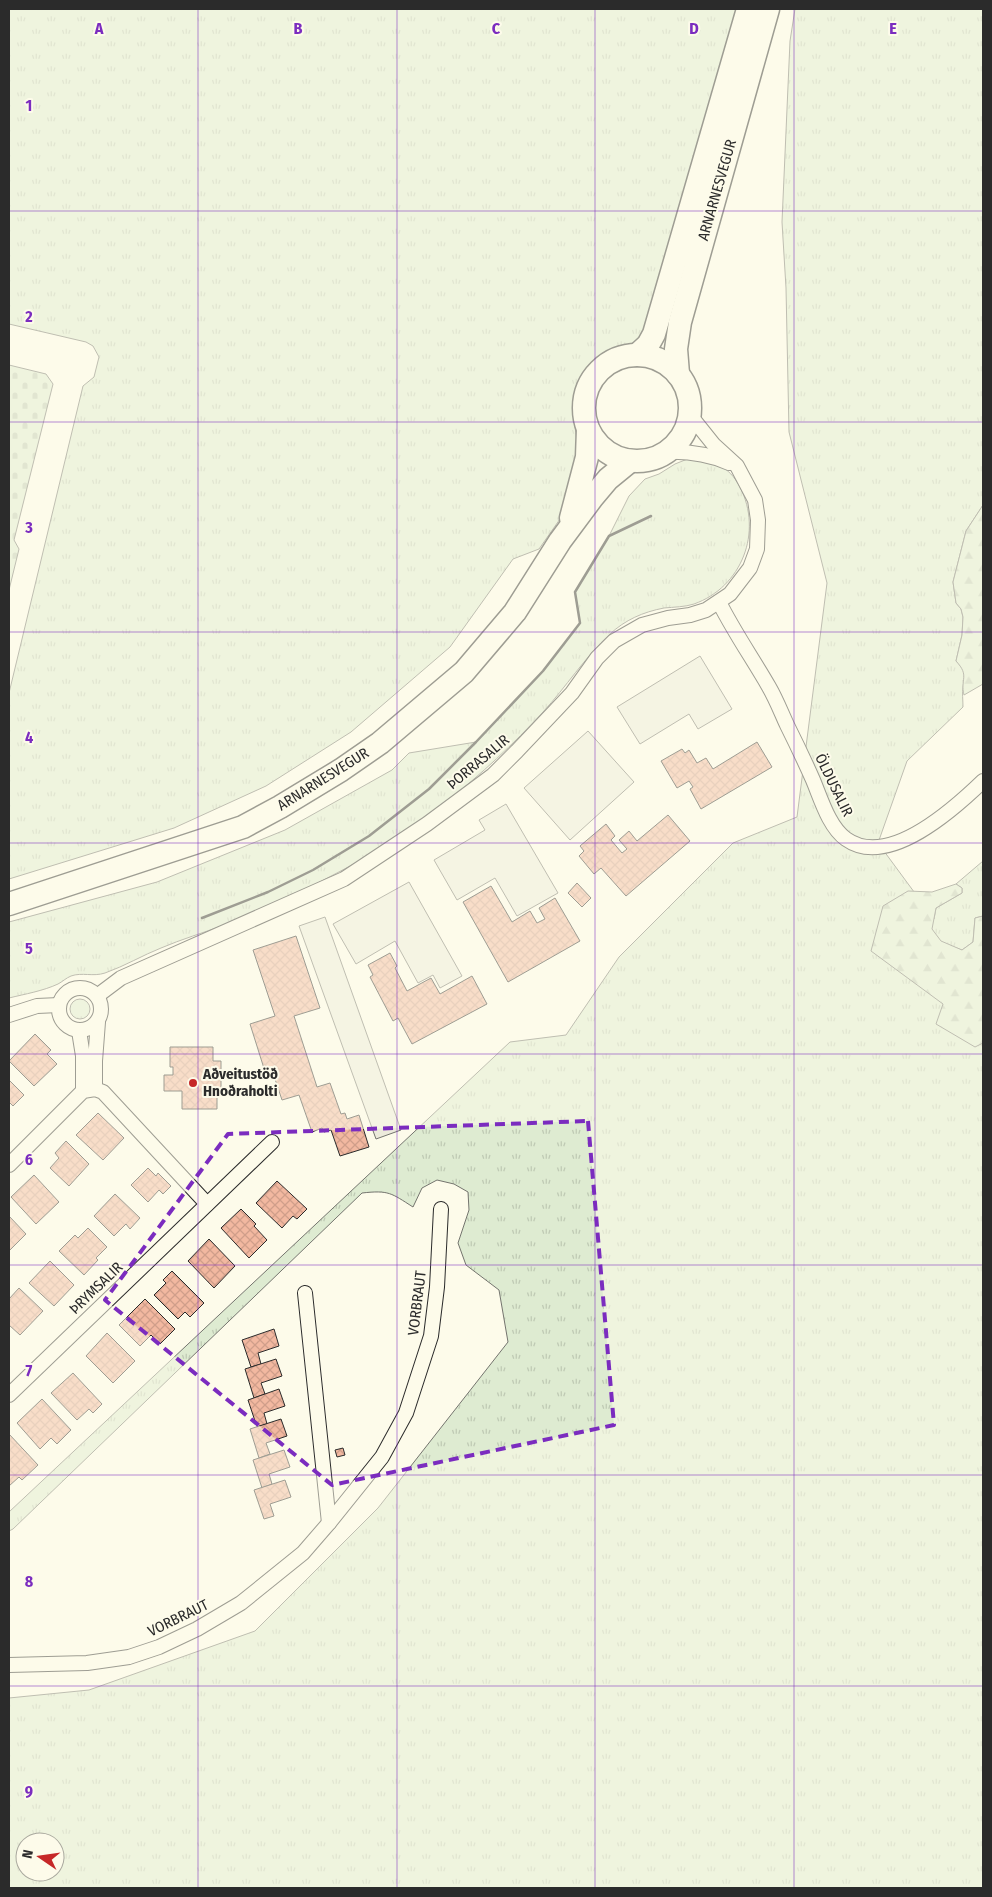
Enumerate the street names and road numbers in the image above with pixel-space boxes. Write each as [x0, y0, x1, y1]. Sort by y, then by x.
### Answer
street label: ARNARNESVEGUR [694, 137, 740, 243]
street label: ÞORRASALIR [443, 731, 513, 793]
street label: ARNARNESVEGUR [274, 744, 372, 814]
street label: ÖLDUSALIR [811, 751, 857, 819]
street label: ÞRYMSALIR [66, 1258, 126, 1318]
street label: VORBRAUT [404, 1270, 430, 1336]
street label: VORBRAUT [145, 1596, 211, 1640]

